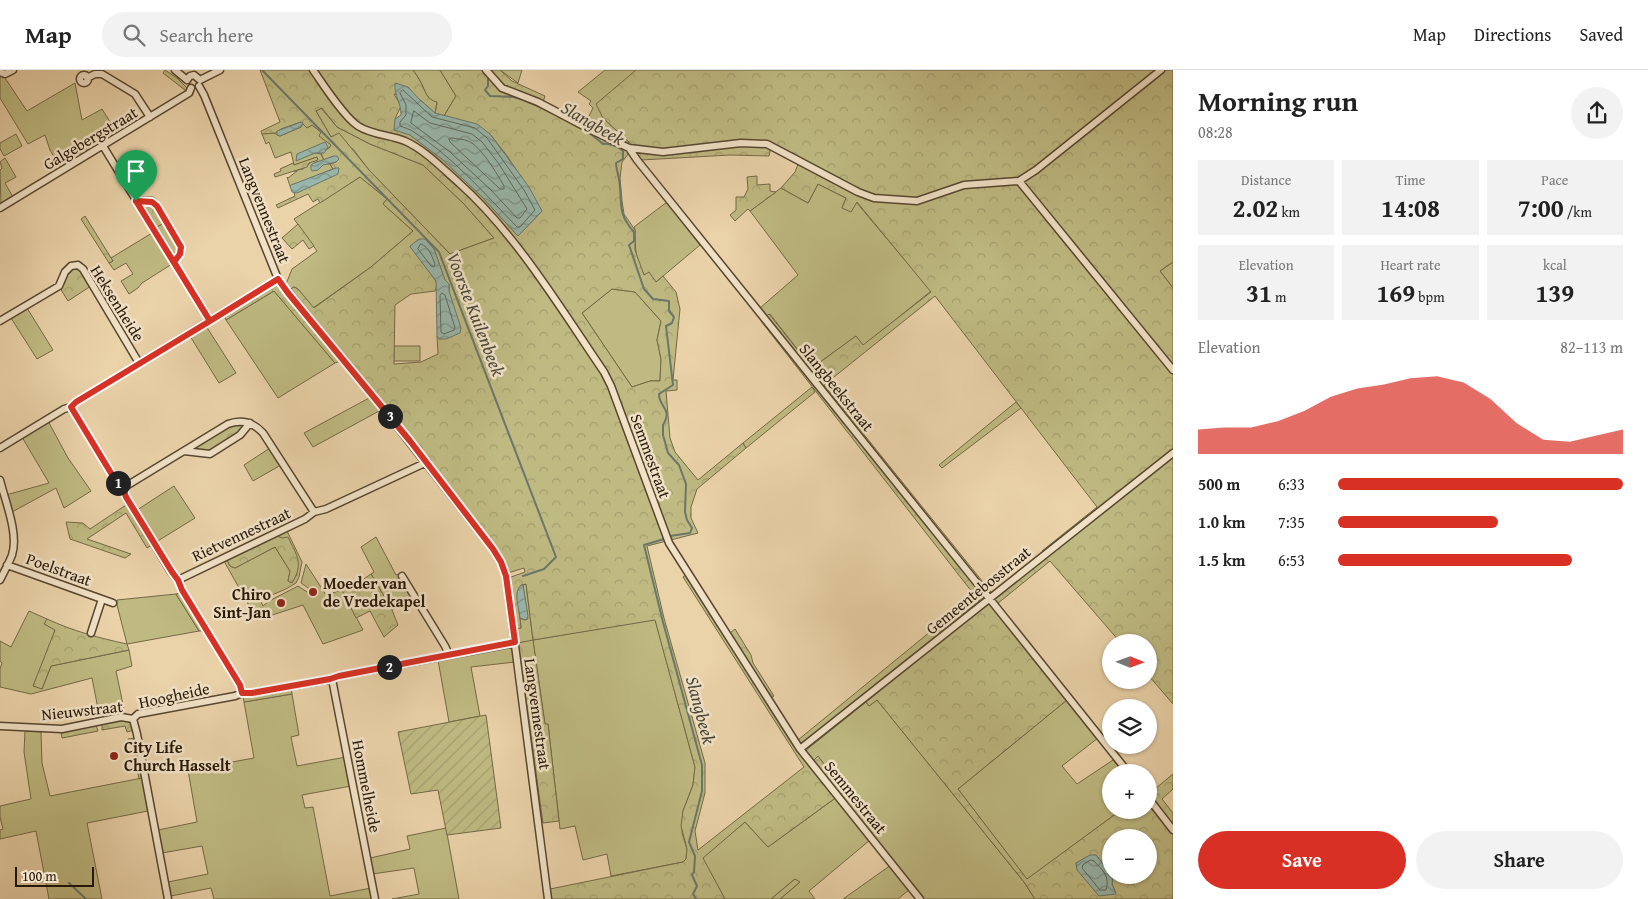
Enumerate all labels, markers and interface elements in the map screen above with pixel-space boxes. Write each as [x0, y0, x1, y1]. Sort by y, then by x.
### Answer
search box [102, 12, 452, 57]
text: Map [25, 17, 72, 52]
icon: search [120, 21, 148, 49]
text: Search here [160, 21, 253, 49]
text: Map [1413, 21, 1446, 48]
text: Directions [1474, 21, 1551, 48]
text: Saved [1579, 21, 1623, 48]
text: Morning run [1198, 80, 1358, 121]
button: share [1571, 87, 1623, 139]
water label: Slangbeek [556, 94, 630, 152]
street label: Galgebergstraat [38, 100, 142, 176]
text: 08:28 [1198, 120, 1233, 144]
pin [115, 150, 157, 201]
street label: Langvennestraat [233, 154, 297, 267]
icon: arrive [122, 157, 150, 185]
text: Distance [1241, 170, 1291, 190]
text: Time [1396, 170, 1425, 190]
text: Pace [1541, 170, 1568, 190]
text: 2.02 [1232, 190, 1278, 226]
text: 14:08 [1381, 190, 1440, 226]
text: 7:00 [1518, 190, 1564, 226]
text: km [1278, 202, 1300, 222]
text: /km [1564, 202, 1592, 222]
water label: Voorste Kuilenbeek [440, 248, 512, 381]
text: Elevation [1239, 255, 1294, 275]
text: Heart rate [1380, 255, 1441, 275]
text: kcal [1543, 255, 1567, 275]
street label: Heksenheide [85, 260, 151, 346]
text: 31 [1246, 275, 1272, 311]
text: 169 [1376, 275, 1415, 311]
text: 139 [1535, 275, 1574, 311]
text: m [1272, 287, 1286, 307]
text: bpm [1415, 287, 1445, 307]
text: Elevation [1198, 335, 1261, 359]
text: 82–113 m [1560, 335, 1623, 359]
street label: Slangbeekstraat [794, 338, 880, 437]
pin: 3 [378, 404, 402, 428]
text: 3 [387, 406, 394, 426]
street label: Semmestraat [625, 410, 677, 502]
pin: 1 [106, 470, 130, 496]
text: 500 m [1198, 472, 1240, 496]
text: 6:33 [1278, 472, 1305, 496]
text: 1 [115, 473, 122, 493]
street label: Rietvennestraat [188, 500, 295, 567]
text: 1.0 km [1198, 510, 1245, 534]
text: 7:35 [1278, 510, 1305, 534]
street label: Gemeentebosstraat [920, 540, 1036, 640]
street label: Poelstraat [23, 546, 95, 592]
text: 1.5 km [1198, 548, 1245, 572]
text: 6:53 [1278, 548, 1305, 572]
place label: Moeder van de Vredekapel [323, 571, 426, 613]
place label: Chiro Sint-Jan [213, 582, 272, 624]
marker: Moeder van de Vredekapel [307, 586, 319, 598]
marker: Chiro Sint-Jan [275, 597, 287, 609]
north arrow [1102, 634, 1158, 689]
map controls [1102, 634, 1157, 884]
pin: 2 [376, 654, 402, 680]
text: 2 [386, 657, 393, 677]
street label: Langvennestraat [518, 657, 558, 772]
water label: Slangbeek [679, 673, 723, 748]
street label: Hoogheide [136, 676, 212, 714]
street label: Nieuwstraat [40, 694, 124, 726]
button: layers [1102, 699, 1157, 754]
place label: City Life Church Hasselt [124, 735, 231, 777]
street label: Hommelheide [346, 738, 388, 834]
marker: City Life Church Hasselt [108, 750, 120, 762]
street label: Semmestraat [819, 755, 893, 839]
button: + [1102, 764, 1157, 819]
button: − [1102, 829, 1157, 884]
button: Save [1198, 831, 1406, 889]
button: Share [1416, 831, 1623, 889]
scale bar [15, 864, 94, 887]
text: 100 m [22, 866, 57, 886]

